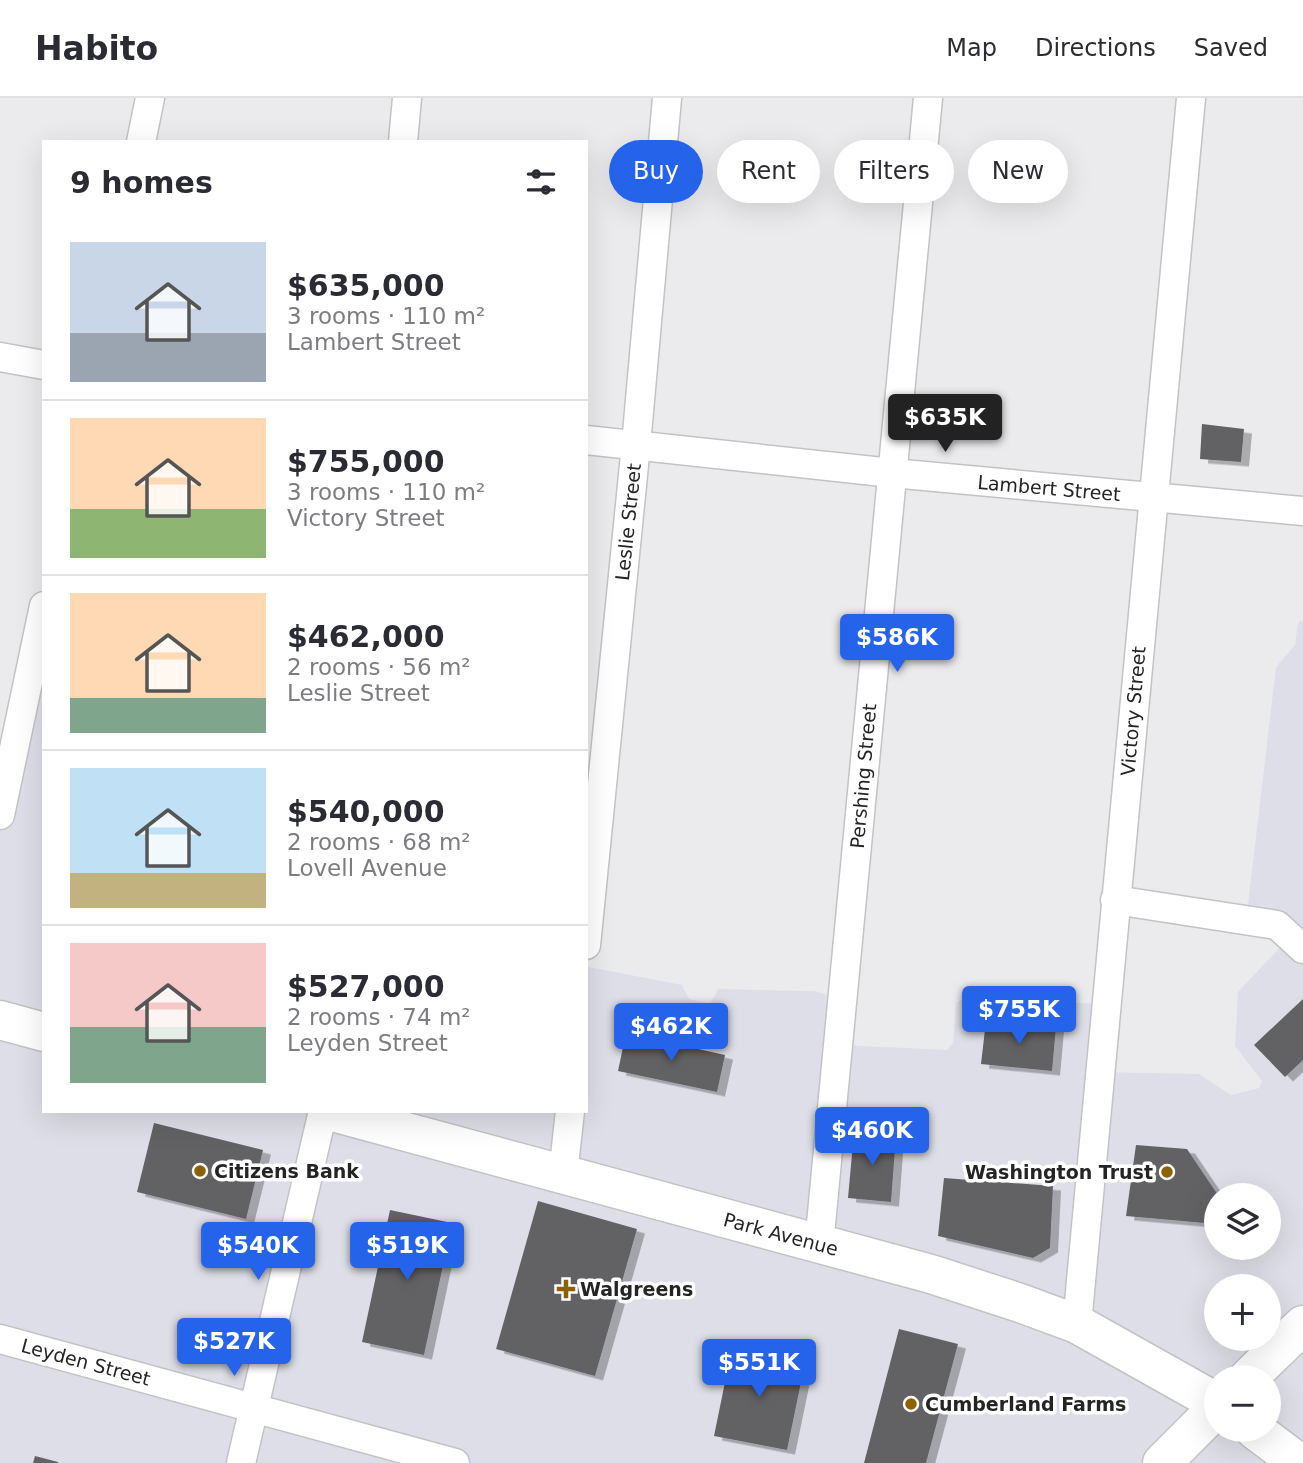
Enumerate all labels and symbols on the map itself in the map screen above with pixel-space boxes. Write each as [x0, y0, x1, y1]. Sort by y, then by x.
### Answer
pin: $635K [896, 394, 994, 454]
street label: Leslie Street [611, 462, 645, 582]
street label: Lambert Street [977, 471, 1121, 505]
pin: $586K [848, 614, 946, 674]
street label: Victory Street [1116, 645, 1150, 777]
street label: Pershing Street [846, 703, 880, 849]
pin: $755K [970, 986, 1068, 1046]
pin: $462K [622, 1004, 720, 1063]
pin: $460K [823, 1108, 921, 1167]
place label: Citizens Bank [214, 1160, 359, 1182]
place label: Washington Trust [965, 1161, 1153, 1183]
marker: Citizens Bank [192, 1163, 208, 1179]
marker: Washington Trust [1159, 1164, 1175, 1180]
street label: Park Avenue [721, 1208, 841, 1260]
pin: $540K [209, 1222, 307, 1282]
pin: $519K [358, 1222, 456, 1282]
place label: Walgreens [580, 1278, 693, 1300]
marker: Walgreens [558, 1281, 574, 1297]
pin: $527K [185, 1318, 283, 1378]
street label: Leyden Street [19, 1334, 153, 1390]
pin: $551K [710, 1340, 808, 1399]
place label: Cumberland Farms [925, 1393, 1126, 1415]
marker: Cumberland Farms [903, 1396, 919, 1412]

